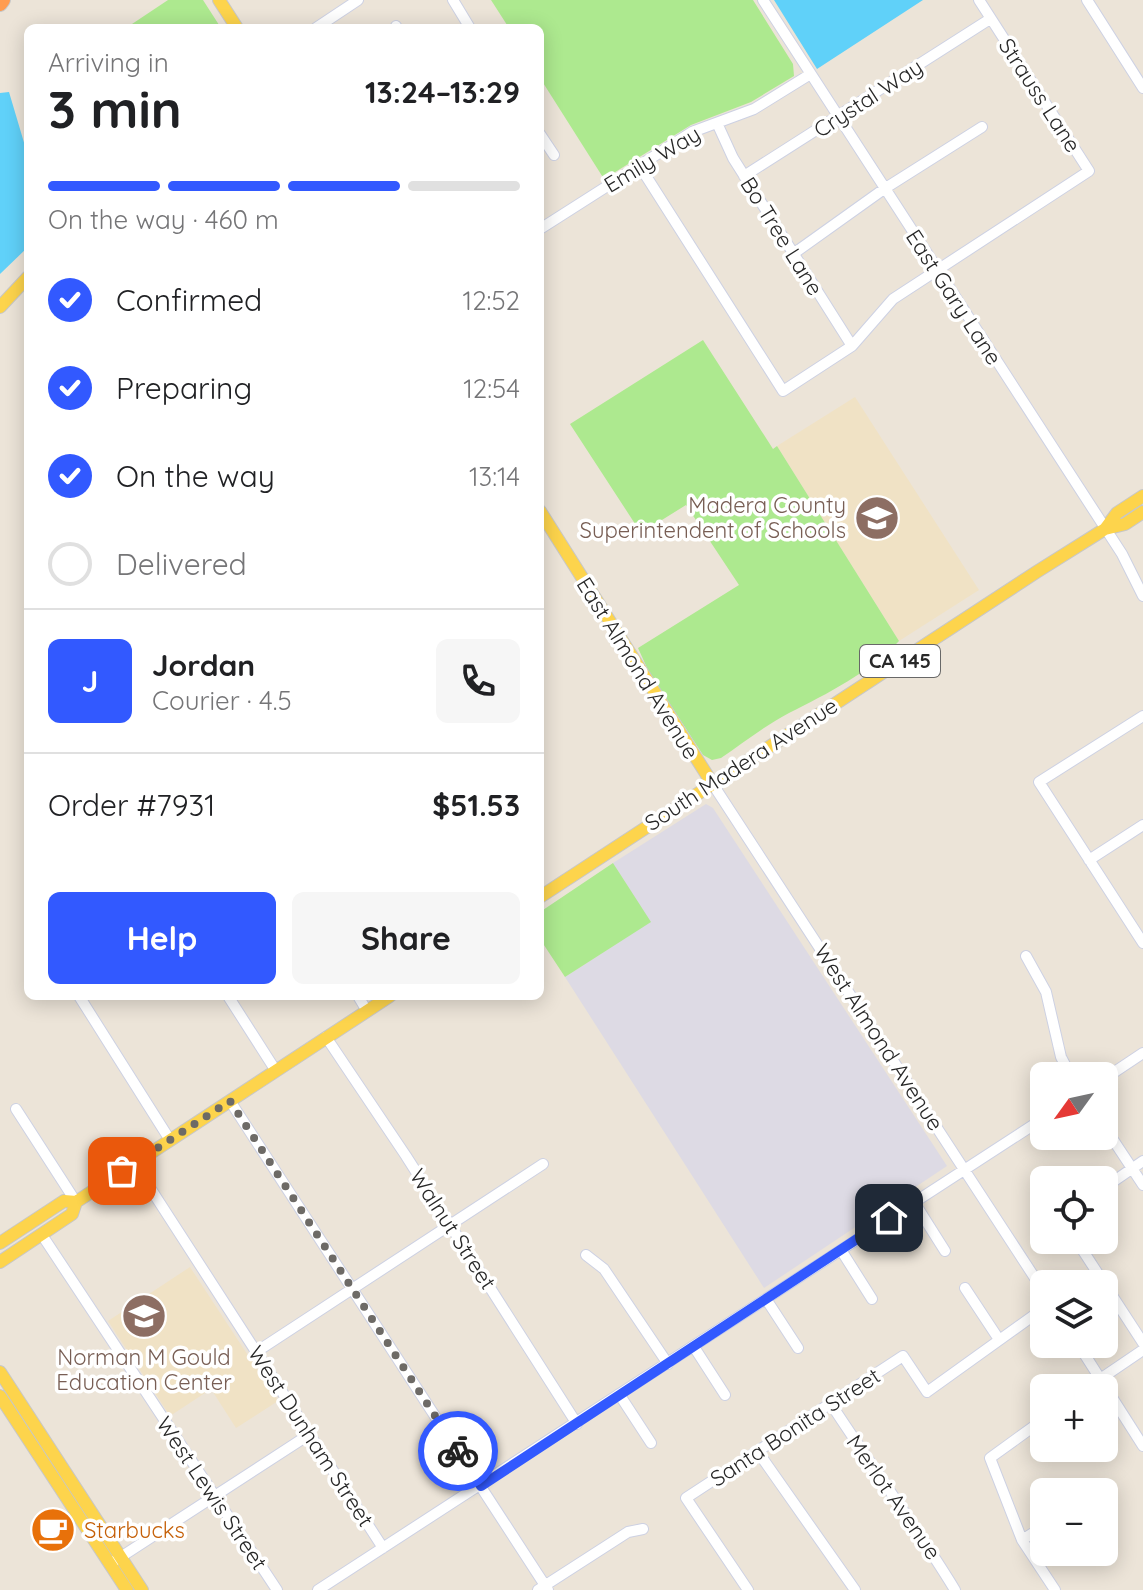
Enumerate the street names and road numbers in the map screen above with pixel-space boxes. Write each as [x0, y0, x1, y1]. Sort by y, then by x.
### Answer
street label: Strauss Lane [993, 33, 1087, 157]
street label: Crystal Way [808, 52, 928, 144]
street label: Emily Way [599, 119, 705, 199]
street label: Bo Tree Lane [734, 172, 830, 300]
street label: East Gary Lane [900, 224, 1008, 370]
street label: East Almond Avenue [571, 572, 705, 764]
road number: CA 145 [860, 645, 940, 677]
street label: South Madera Avenue [639, 691, 843, 837]
street label: West Almond Avenue [808, 938, 950, 1136]
street label: Walnut Street [404, 1163, 502, 1295]
street label: West Dunham Street [242, 1340, 380, 1532]
street label: Santa Bonita Street [705, 1362, 885, 1492]
street label: West Lewis Street [150, 1411, 274, 1575]
street label: Merlot Avenue [841, 1429, 947, 1565]

